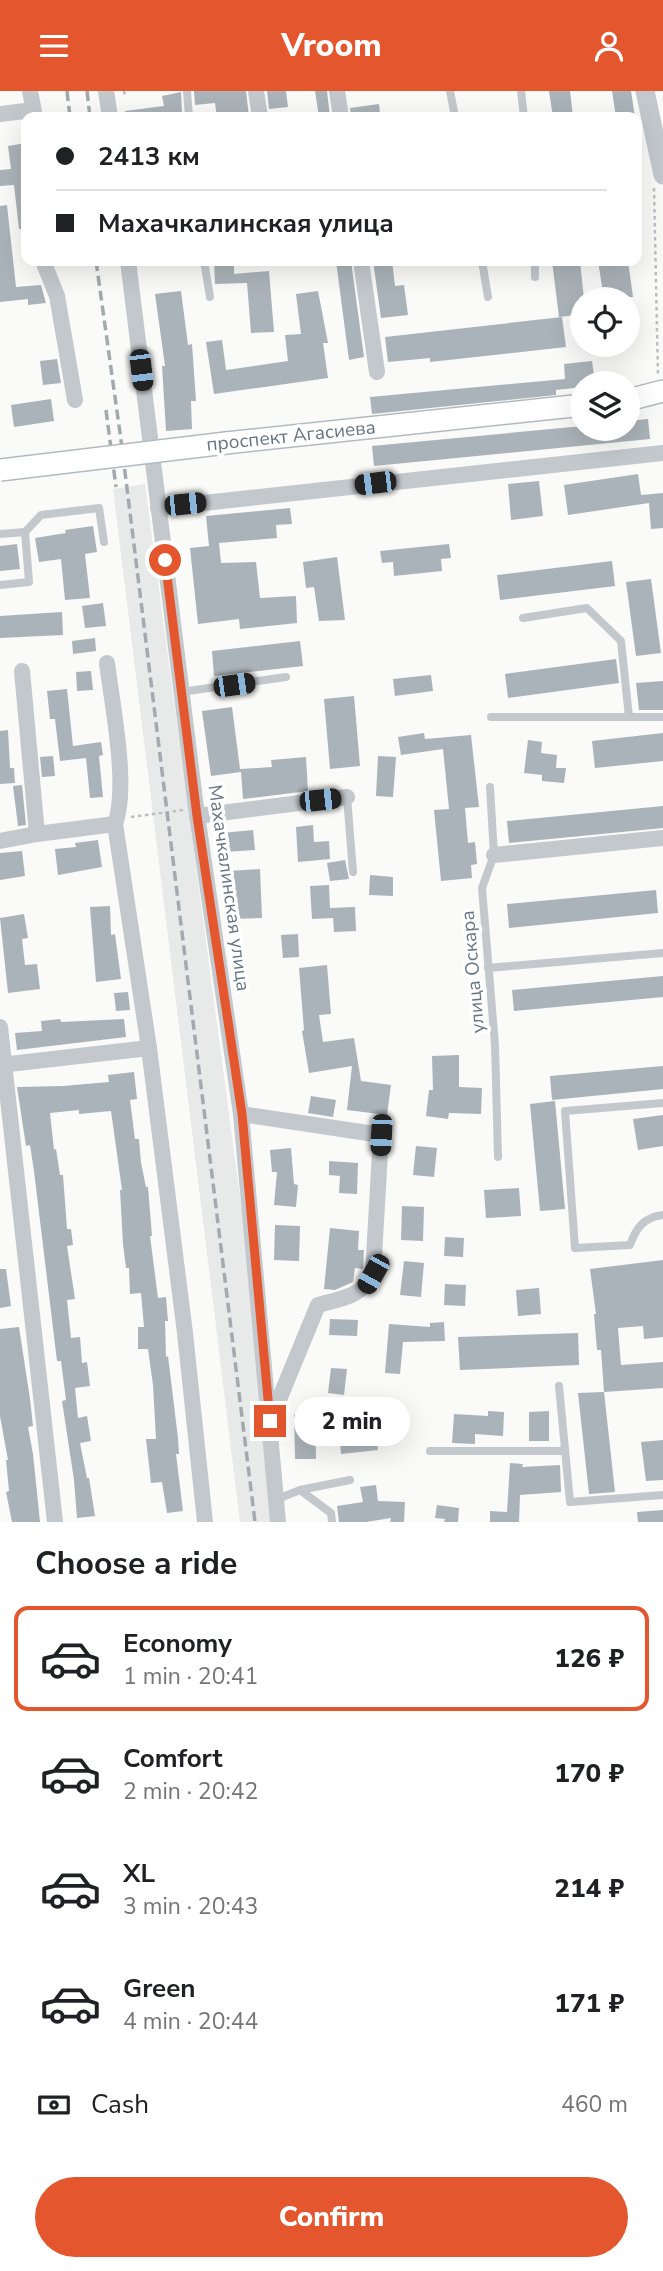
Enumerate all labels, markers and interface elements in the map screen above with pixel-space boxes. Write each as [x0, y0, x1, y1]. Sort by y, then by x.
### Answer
text: Vroom [281, 24, 382, 67]
icon: menu [35, 27, 73, 65]
icon: person [590, 27, 628, 65]
text: 2413 км [98, 139, 200, 174]
text: Махачкалинская улица [98, 206, 394, 241]
map controls [570, 287, 640, 441]
button: locate [570, 287, 640, 357]
car [129, 348, 154, 392]
button: layers [570, 371, 640, 441]
street label: проспект Агасиева [205, 414, 377, 458]
car [353, 470, 398, 496]
car [164, 491, 207, 517]
route start [149, 544, 181, 576]
car [212, 672, 257, 698]
street label: Махачкалинская улица [202, 783, 256, 993]
car [299, 787, 342, 813]
street label: улица Оскара [455, 910, 491, 1034]
car [370, 1113, 393, 1157]
car [354, 1251, 393, 1297]
callout: 2 min [294, 1397, 410, 1445]
route end [254, 1405, 286, 1437]
text: 2 min [322, 1406, 382, 1437]
text: Choose a ride [35, 1542, 237, 1585]
text: Economy [123, 1626, 232, 1661]
icon: car [39, 1627, 102, 1690]
text: 126 ₽ [554, 1641, 624, 1676]
text: 1 min · 20:41 [123, 1661, 258, 1692]
text: Comfort [123, 1741, 223, 1776]
icon: car [39, 1742, 102, 1805]
text: 170 ₽ [554, 1756, 624, 1791]
text: 2 min · 20:42 [123, 1776, 258, 1807]
text: XL [123, 1856, 155, 1891]
icon: car [39, 1857, 102, 1920]
text: 214 ₽ [554, 1871, 624, 1906]
text: 3 min · 20:43 [123, 1891, 258, 1922]
text: Green [123, 1971, 196, 2006]
icon: car [39, 1972, 102, 2035]
text: 171 ₽ [554, 1986, 624, 2021]
text: 4 min · 20:44 [123, 2006, 258, 2037]
icon: cash [35, 2086, 73, 2124]
text: Cash [91, 2087, 149, 2122]
text: 460 m [561, 2089, 628, 2120]
button: Confirm [35, 2177, 628, 2257]

